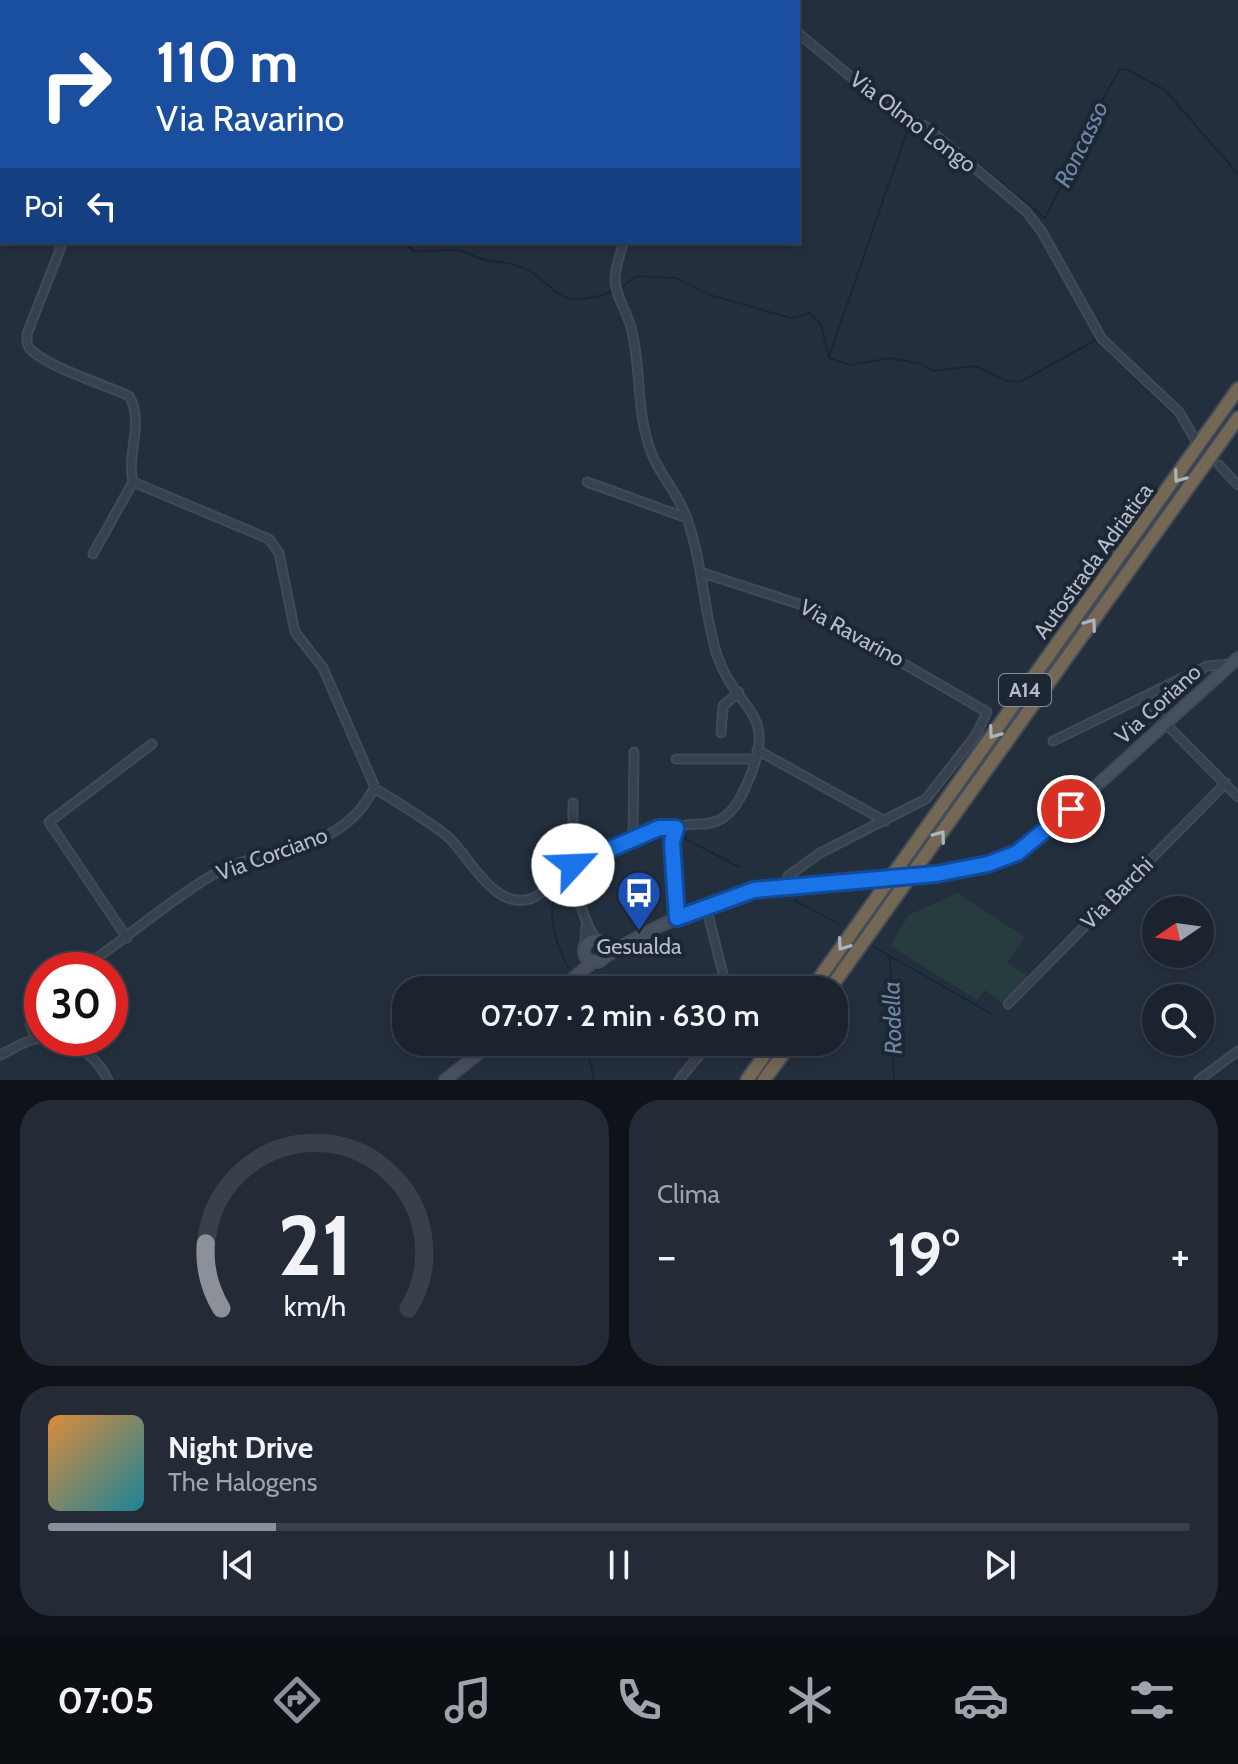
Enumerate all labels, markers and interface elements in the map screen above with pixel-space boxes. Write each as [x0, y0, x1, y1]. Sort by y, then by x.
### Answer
text: 110 m [156, 28, 298, 96]
icon: right [24, 32, 128, 136]
street label: Via Olmo Longo [845, 66, 981, 178]
text: Via Ravarino [156, 96, 344, 140]
water label: Roncasso [1048, 96, 1114, 192]
icon: left [80, 184, 124, 228]
text: Poi [24, 188, 64, 225]
one-way arrow [1174, 468, 1189, 482]
street label: Autostrada Adriatica [1027, 477, 1159, 644]
street label: Via Ravarino [795, 593, 909, 673]
one-way arrow [1082, 619, 1096, 633]
street label: Via Coriano [1109, 658, 1207, 750]
road number: A14 [999, 674, 1051, 706]
one-way arrow [989, 724, 1004, 739]
pin [1037, 775, 1105, 843]
icon: arrive [1049, 787, 1093, 831]
street label: Via Corciano [213, 821, 331, 887]
position arrow [531, 823, 615, 907]
one-way arrow [930, 830, 945, 844]
street label: Via Barchi [1075, 851, 1159, 935]
bus stop icon: Gesualda [615, 869, 663, 932]
north arrow [1142, 896, 1214, 968]
map controls [1142, 896, 1214, 1056]
place label: Gesualda [597, 933, 682, 960]
one-way arrow [838, 936, 853, 950]
speed limit sign: 30 [24, 952, 128, 1056]
water label: Rodella [876, 981, 908, 1055]
button: search [1142, 984, 1214, 1056]
text: 07:07 · 2 min · 630 m [480, 997, 760, 1034]
text: Clima [657, 1178, 720, 1210]
text: 21 [277, 1195, 352, 1296]
text: 19° [887, 1218, 960, 1291]
text: − [657, 1229, 676, 1282]
text: + [1171, 1229, 1190, 1282]
text: km/h [283, 1288, 346, 1323]
text: Night Drive [168, 1429, 313, 1466]
text: The Halogens [168, 1466, 317, 1498]
icon: previous [216, 1543, 260, 1587]
icon: pause [597, 1543, 641, 1587]
icon: next [978, 1543, 1022, 1587]
icon: directions [269, 1672, 325, 1728]
icon: music [440, 1672, 496, 1728]
icon: phone [611, 1672, 667, 1728]
icon: climate [782, 1672, 838, 1728]
icon: car [953, 1672, 1009, 1728]
icon: filters [1124, 1672, 1180, 1728]
text: 07:05 [58, 1678, 154, 1722]

